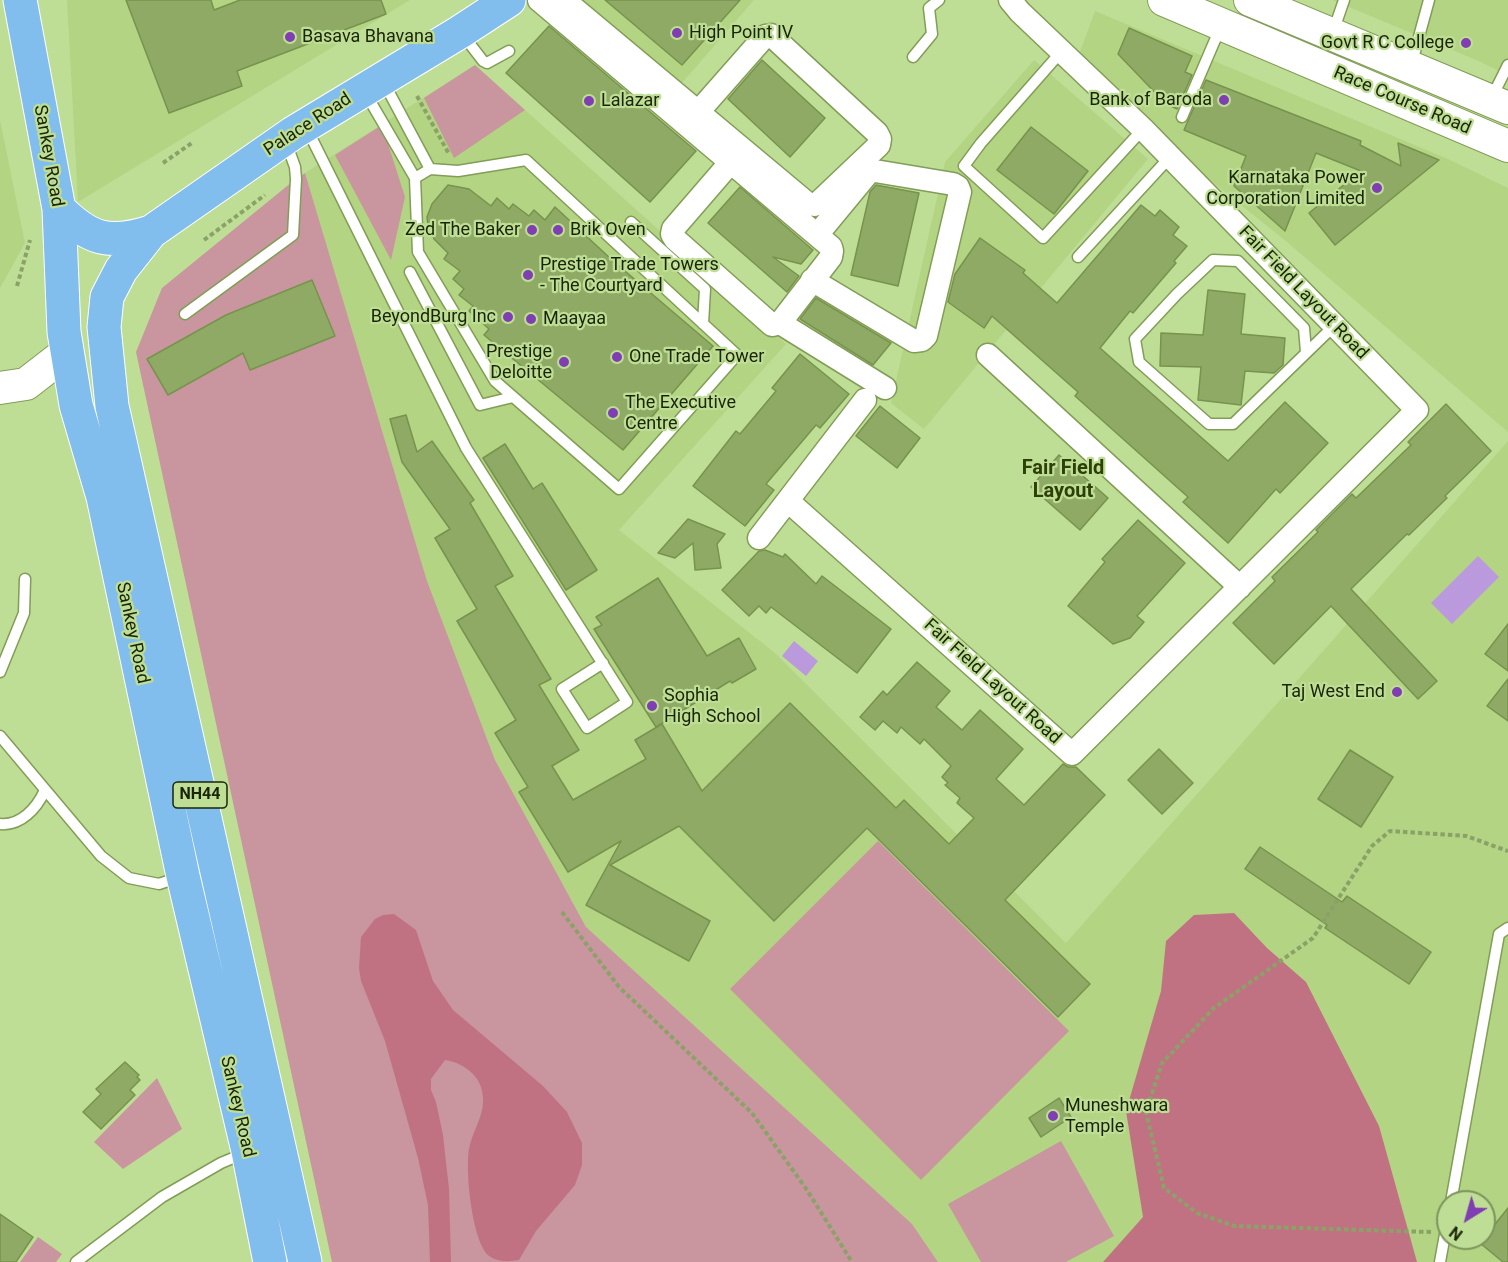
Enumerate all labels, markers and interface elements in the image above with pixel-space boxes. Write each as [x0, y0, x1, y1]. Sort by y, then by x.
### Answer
place label: High Point IV [689, 22, 793, 44]
place label: Basava Bhavana [302, 26, 434, 48]
marker: High Point IV [670, 26, 684, 40]
marker: Basava Bhavana [283, 30, 297, 44]
place label: Govt R C College [1321, 32, 1454, 54]
marker: Govt R C College [1459, 36, 1473, 50]
street label: Race Course Road [1330, 62, 1474, 140]
street label: Palace Road [260, 89, 356, 161]
place label: Bank of Baroda [1089, 89, 1212, 111]
place label: Lalazar [601, 90, 659, 112]
marker: Bank of Baroda [1217, 93, 1231, 107]
marker: Lalazar [582, 94, 596, 108]
street label: Sankey Road [28, 103, 68, 209]
place label: Karnataka Power Corporation Limited [1206, 167, 1365, 210]
marker: Karnataka Power Corporation Limited [1370, 181, 1384, 195]
place label: Zed The Baker [405, 219, 520, 241]
place label: Brik Oven [570, 219, 646, 241]
street label: Fair Field Layout Road [1234, 222, 1372, 364]
marker: Zed The Baker [525, 223, 539, 237]
marker: Brik Oven [551, 223, 565, 237]
place label: Prestige Trade Towers - The Courtyard [540, 254, 719, 296]
marker: Prestige Trade Towers - The Courtyard [521, 268, 535, 282]
place label: BeyondBurg Inc [371, 306, 496, 328]
place label: Maayaa [543, 308, 606, 330]
marker: BeyondBurg Inc [501, 310, 515, 324]
marker: Maayaa [524, 312, 538, 326]
place label: Prestige Deloitte [486, 341, 552, 384]
place label: One Trade Tower [629, 346, 764, 368]
marker: One Trade Tower [610, 350, 624, 364]
marker: Prestige Deloitte [557, 355, 571, 369]
place label: The Executive Centre [625, 392, 736, 434]
marker: The Executive Centre [606, 406, 620, 420]
district label: Fair Field Layout [1022, 457, 1104, 504]
street label: Sankey Road [111, 580, 153, 686]
street label: Fair Field Layout Road [919, 615, 1065, 749]
place label: Taj West End [1281, 681, 1385, 703]
place label: Sophia High School [664, 685, 761, 728]
marker: Taj West End [1390, 685, 1404, 699]
marker: Sophia High School [645, 699, 659, 713]
road number: NH44 [173, 782, 227, 808]
street label: Sankey Road [215, 1054, 259, 1160]
place label: Muneshwara Temple [1065, 1095, 1168, 1138]
marker: Muneshwara Temple [1046, 1109, 1060, 1123]
north arrow [1436, 1190, 1496, 1250]
text: N [1446, 1222, 1466, 1244]

